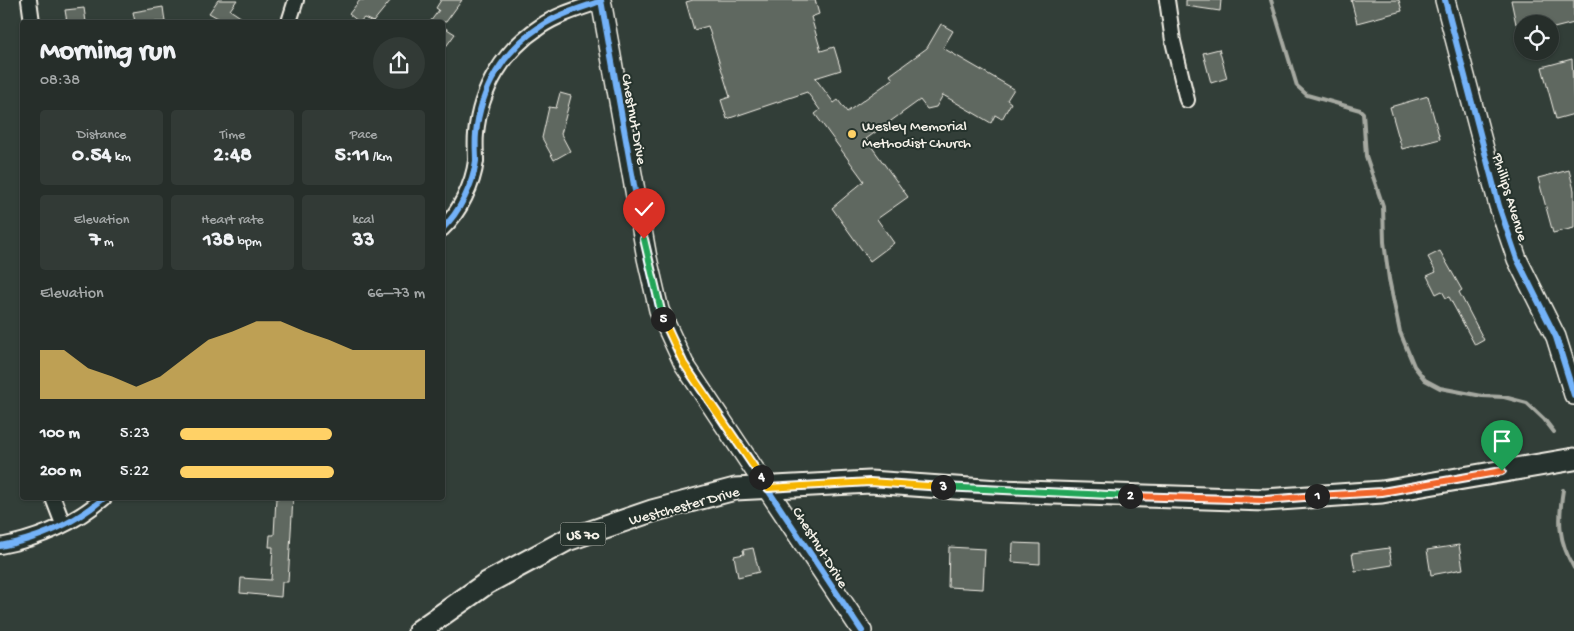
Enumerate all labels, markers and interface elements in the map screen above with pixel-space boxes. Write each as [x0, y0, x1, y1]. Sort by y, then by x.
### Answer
map controls [1514, 15, 1559, 60]
button: locate [1514, 15, 1559, 60]
text: Morning run [40, 36, 175, 69]
button: share [373, 37, 425, 89]
text: 08:38 [40, 72, 80, 91]
street label: Chestnut Drive [616, 72, 650, 167]
place label: Wesley Memorial Methodist Church [862, 118, 971, 153]
text: Distance [77, 127, 126, 144]
text: Time [220, 127, 245, 144]
text: Pace [350, 127, 377, 144]
marker: Wesley Memorial Methodist Church [846, 128, 858, 140]
text: 0.54 [72, 144, 112, 169]
text: 2:48 [213, 144, 252, 169]
text: 5:11 [335, 144, 369, 169]
text: km [112, 149, 131, 166]
text: /km [369, 149, 392, 166]
street label: Phillips Avenue [1487, 150, 1531, 244]
pin [623, 188, 665, 239]
icon: check [630, 195, 658, 223]
text: Elevation [74, 212, 129, 229]
text: Heart rate [201, 212, 264, 229]
text: kcal [353, 212, 374, 229]
text: 7 [89, 229, 100, 254]
text: 138 [203, 229, 234, 254]
text: 33 [353, 229, 374, 254]
text: m [100, 234, 114, 251]
text: bpm [234, 234, 262, 251]
text: Elevation [40, 285, 104, 304]
text: 66–73 m [367, 285, 425, 304]
pin: 5 [650, 306, 676, 332]
text: 5 [660, 311, 667, 328]
pin [1481, 420, 1523, 471]
text: 100 m [40, 425, 80, 444]
text: 5:23 [120, 425, 150, 444]
icon: arrive [1488, 427, 1516, 455]
text: 200 m [40, 463, 81, 482]
text: 5:22 [120, 463, 149, 482]
pin: 4 [748, 464, 774, 490]
text: 4 [758, 469, 765, 486]
pin: 3 [930, 474, 956, 500]
text: 3 [940, 479, 947, 496]
street label: Westchester Drive [627, 483, 742, 530]
pin: 2 [1118, 484, 1142, 508]
pin: 1 [1304, 484, 1330, 508]
text: 2 [1127, 488, 1134, 505]
text: 1 [1315, 488, 1320, 505]
street label: Chestnut Drive [787, 504, 851, 592]
road number: US 70 [560, 522, 606, 546]

